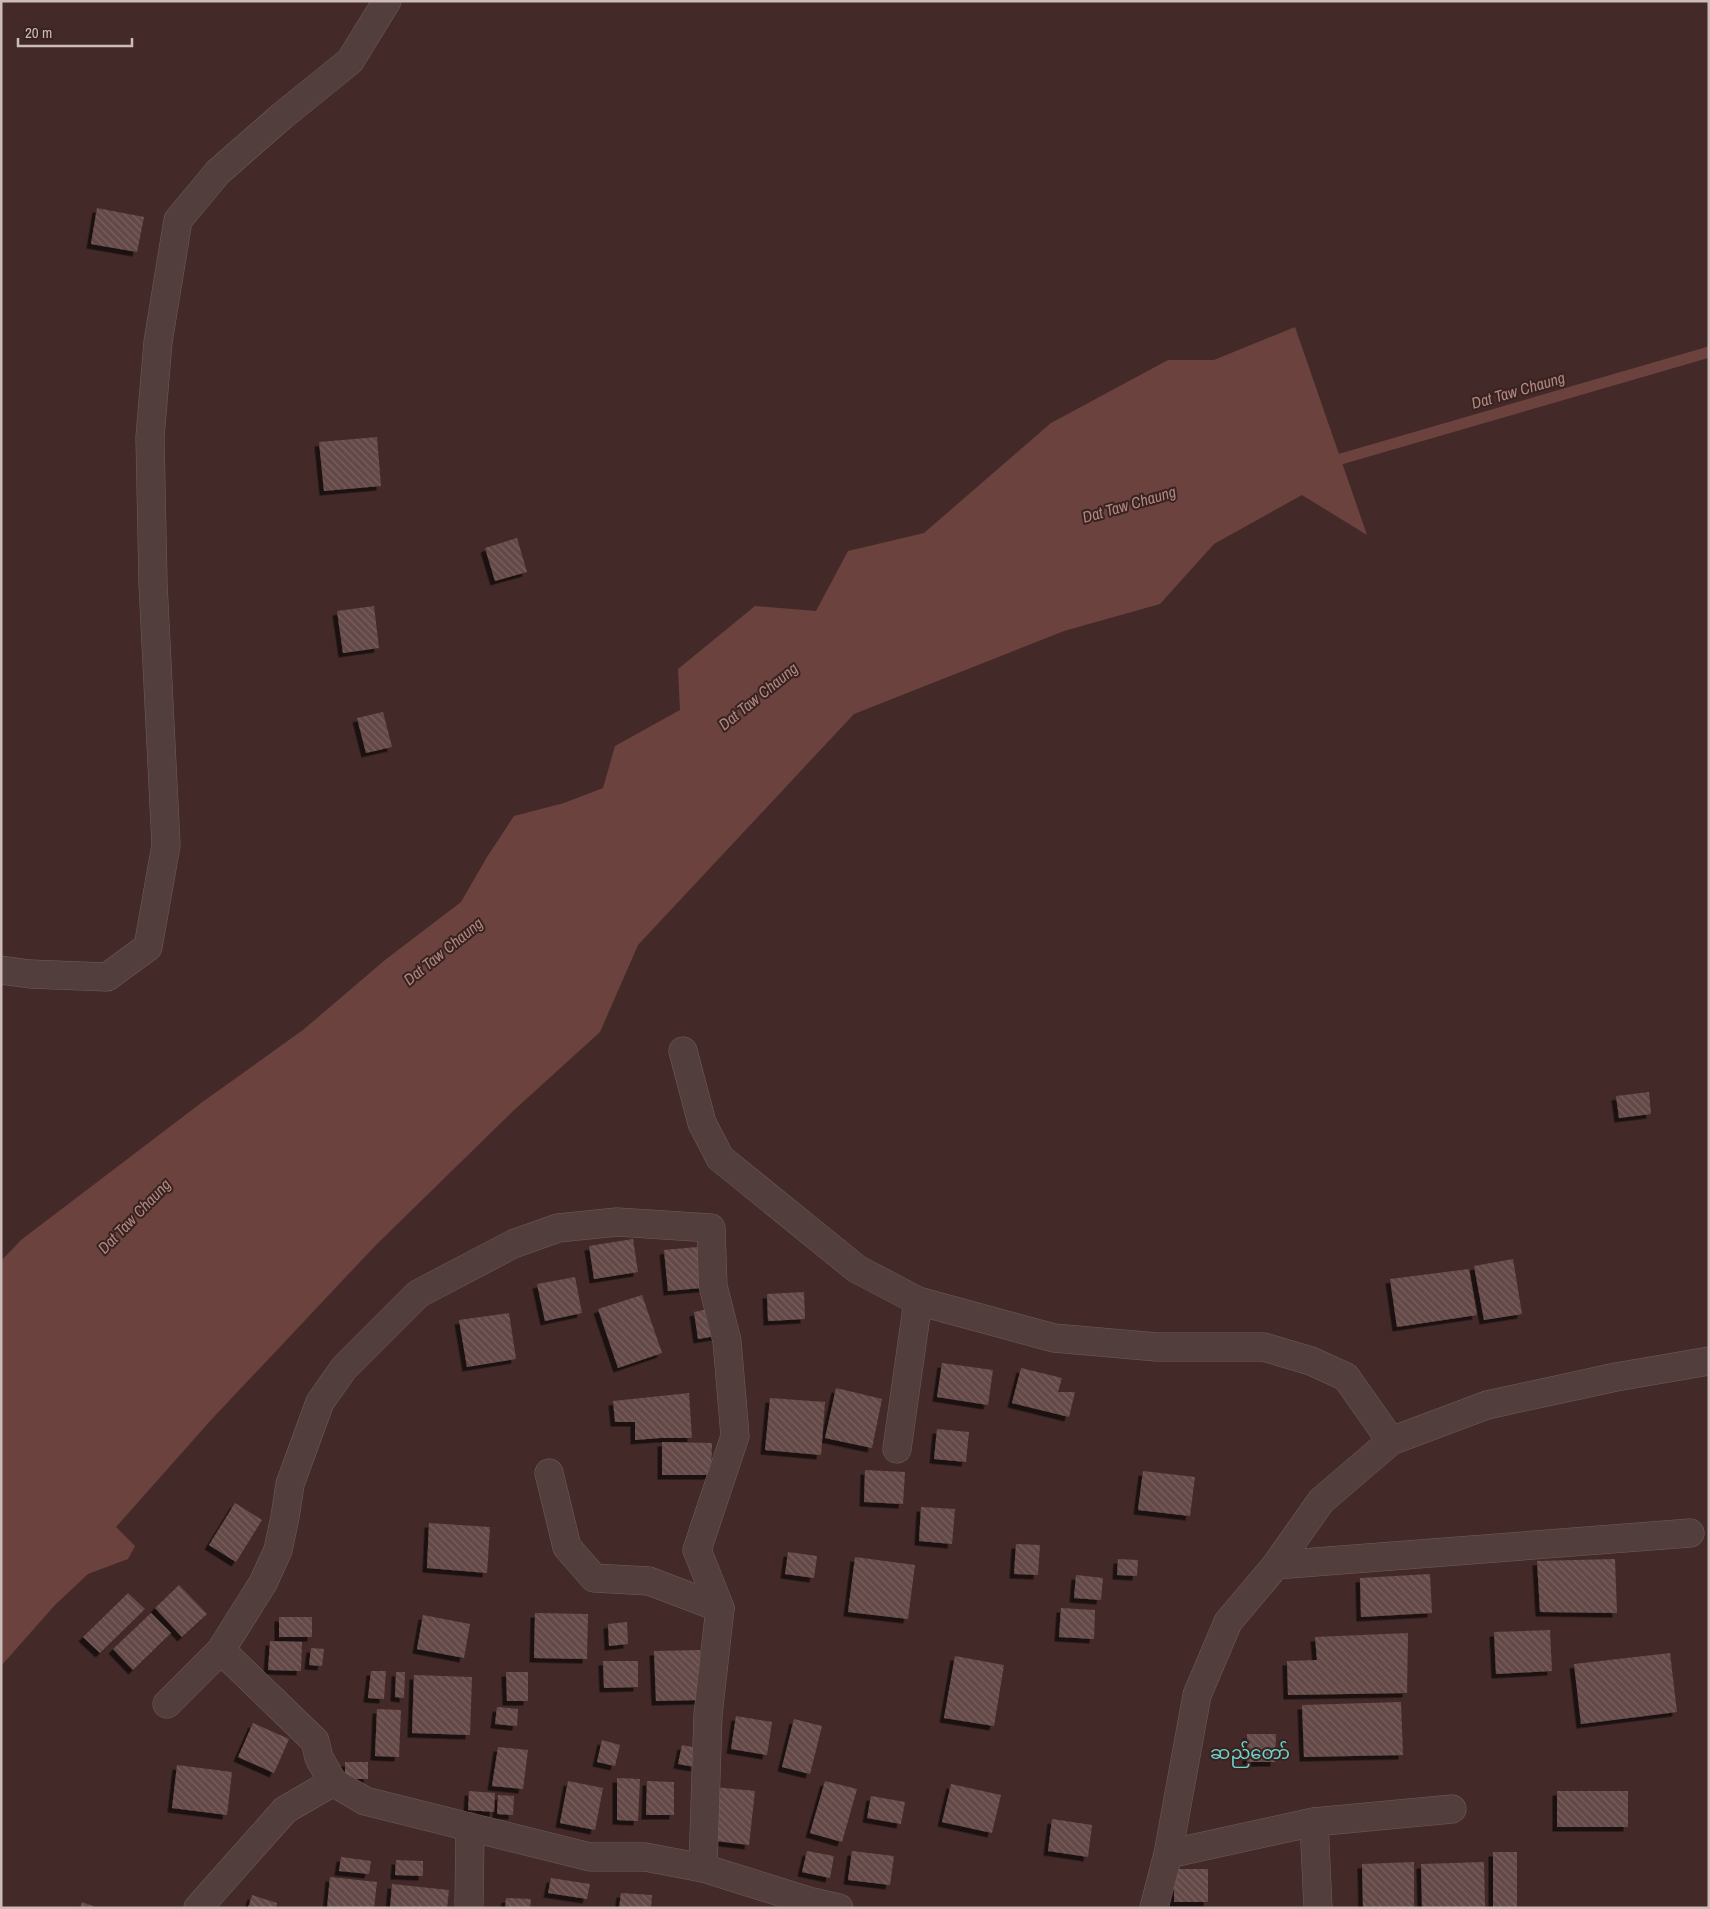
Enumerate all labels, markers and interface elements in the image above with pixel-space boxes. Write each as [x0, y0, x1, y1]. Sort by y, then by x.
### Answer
scale bar [18, 15, 131, 47]
text: 20 m [25, 22, 52, 43]
water label: Dat Taw Chaung [1469, 366, 1567, 414]
water label: Dat Taw Chaung [1080, 480, 1178, 528]
water label: Dat Taw Chaung [714, 657, 802, 735]
water label: Dat Taw Chaung [399, 912, 487, 990]
water label: Dat Taw Chaung [93, 1174, 175, 1258]
district label: ဆည်တော် [1210, 1740, 1290, 1768]

